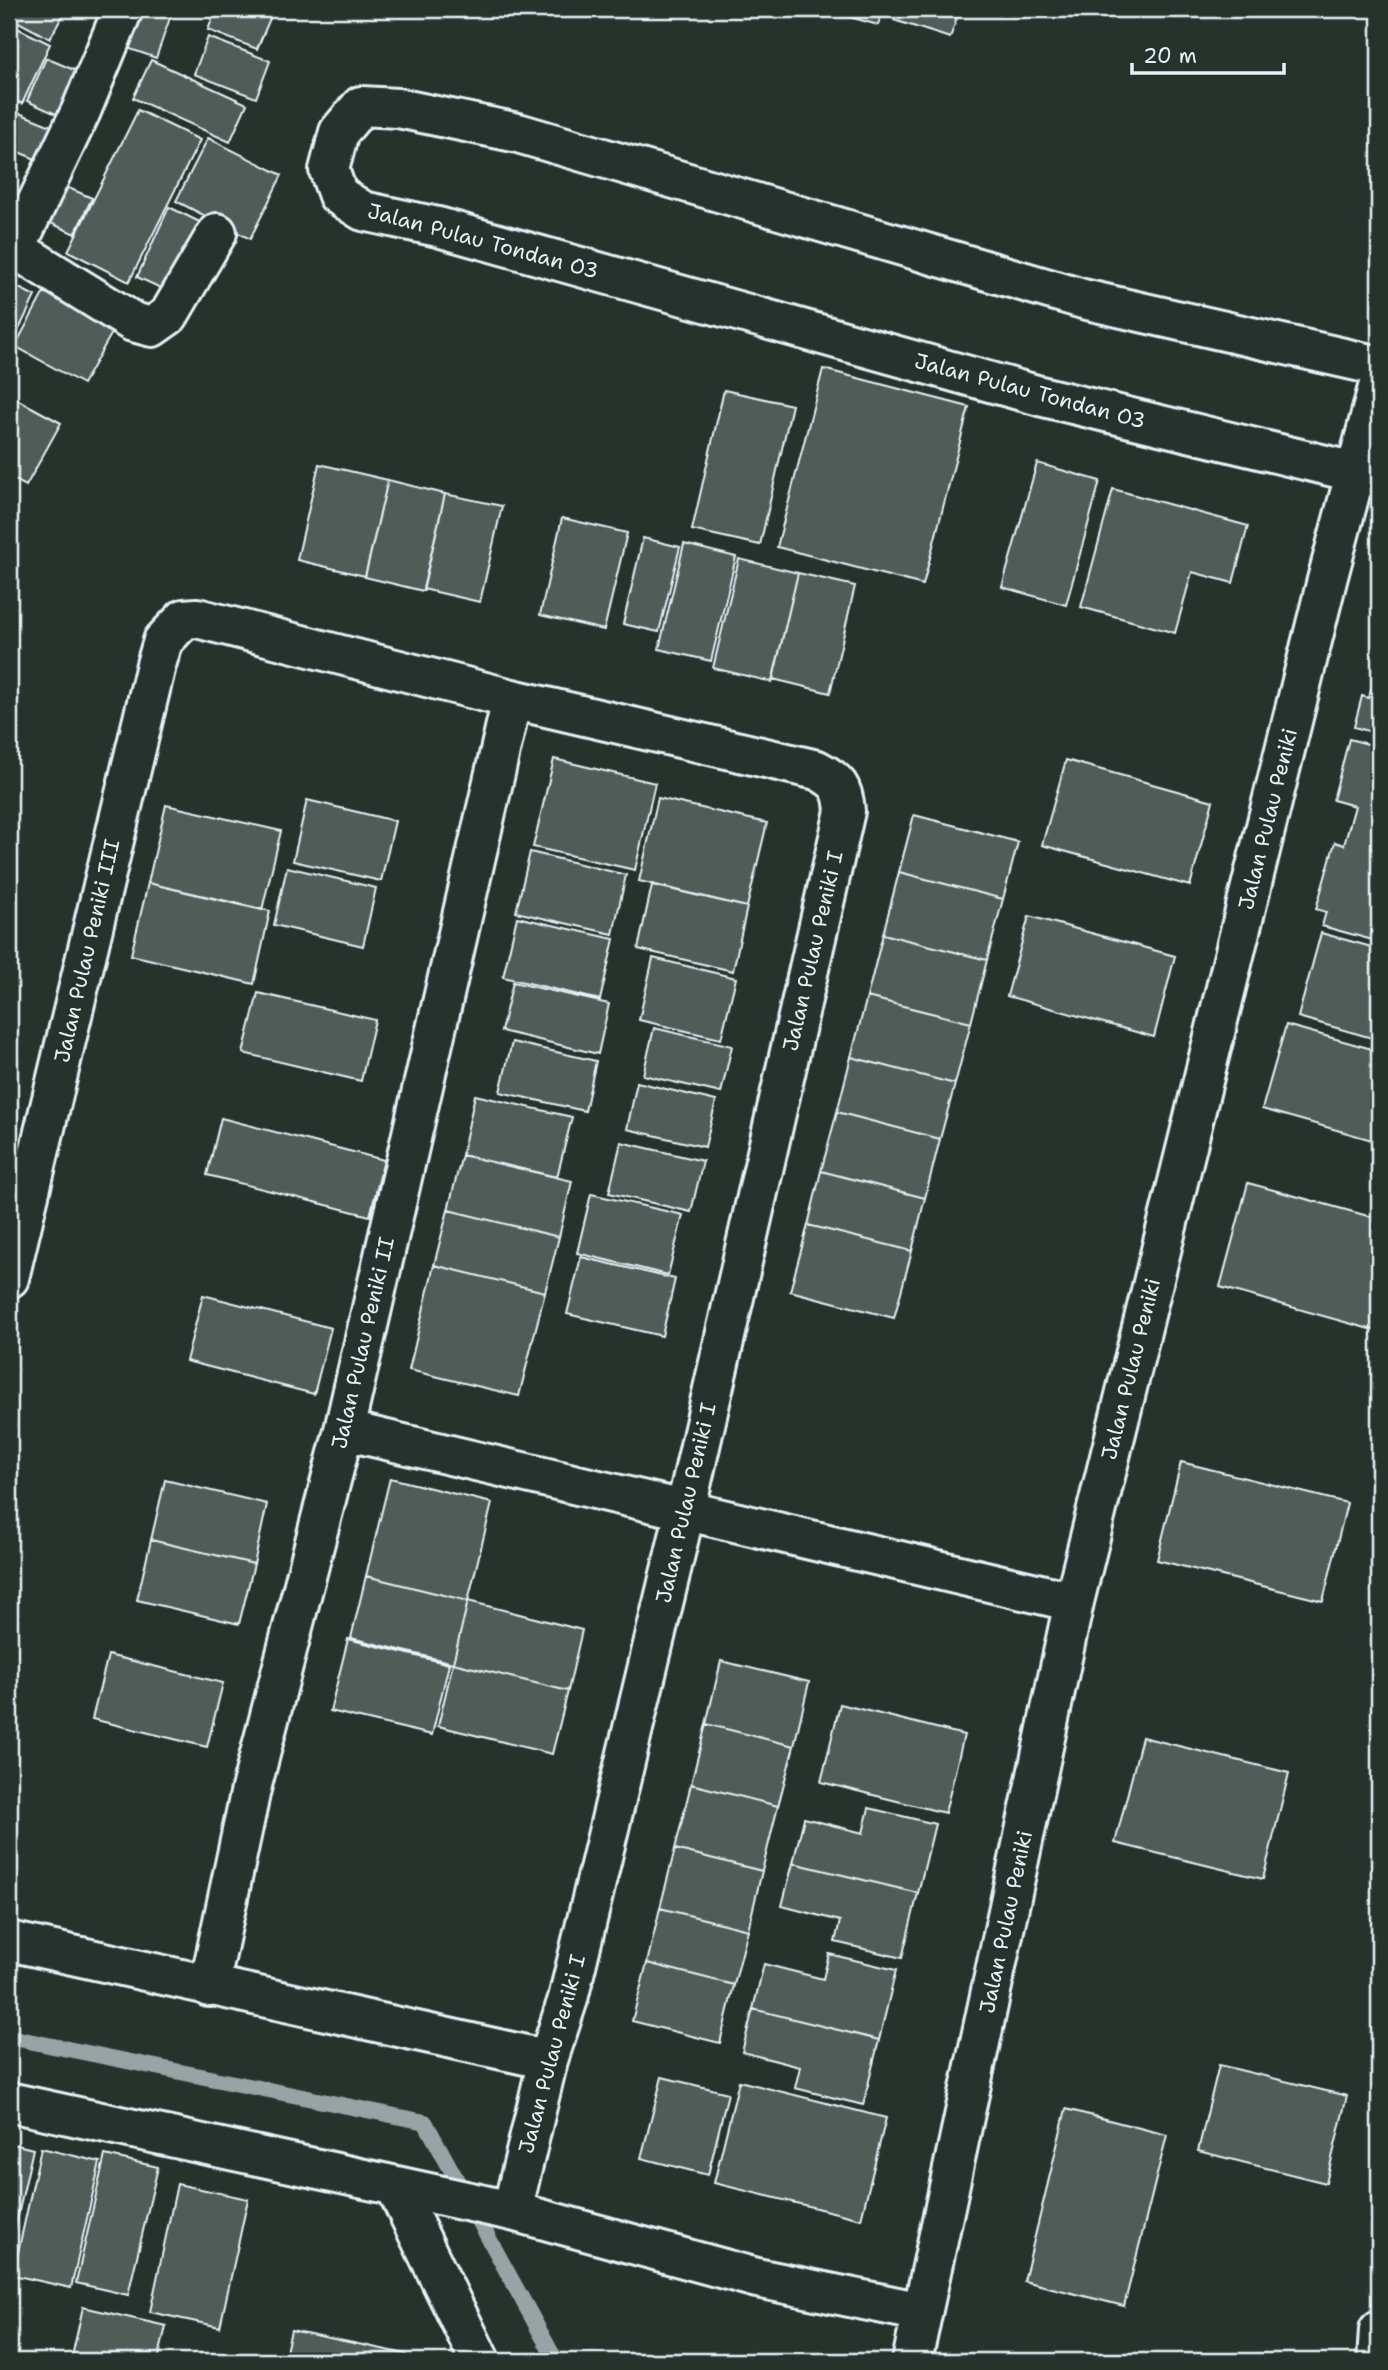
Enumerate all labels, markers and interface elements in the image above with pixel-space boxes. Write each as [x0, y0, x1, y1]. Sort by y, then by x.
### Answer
scale bar [1132, 32, 1285, 76]
text: 20 m [1143, 42, 1197, 70]
street label: Jalan Pulau Tondan O3 [364, 197, 602, 285]
street label: Jalan Pulau Tondan O3 [911, 347, 1149, 435]
street label: Jalan Pulau Peniki [1232, 725, 1304, 913]
street label: Jalan Pulau Peniki III [48, 837, 126, 1065]
street label: Jalan Pulau Peniki I [776, 848, 850, 1054]
street label: Jalan Pulau Peniki II [325, 1234, 401, 1452]
street label: Jalan Pulau Peniki [1095, 1275, 1167, 1463]
street label: Jalan Pulau Peniki I [649, 1400, 723, 1606]
street label: Jalan Pulau Peniki [973, 1828, 1039, 2016]
street label: Jalan Pulau Peniki I [512, 1952, 592, 2156]

